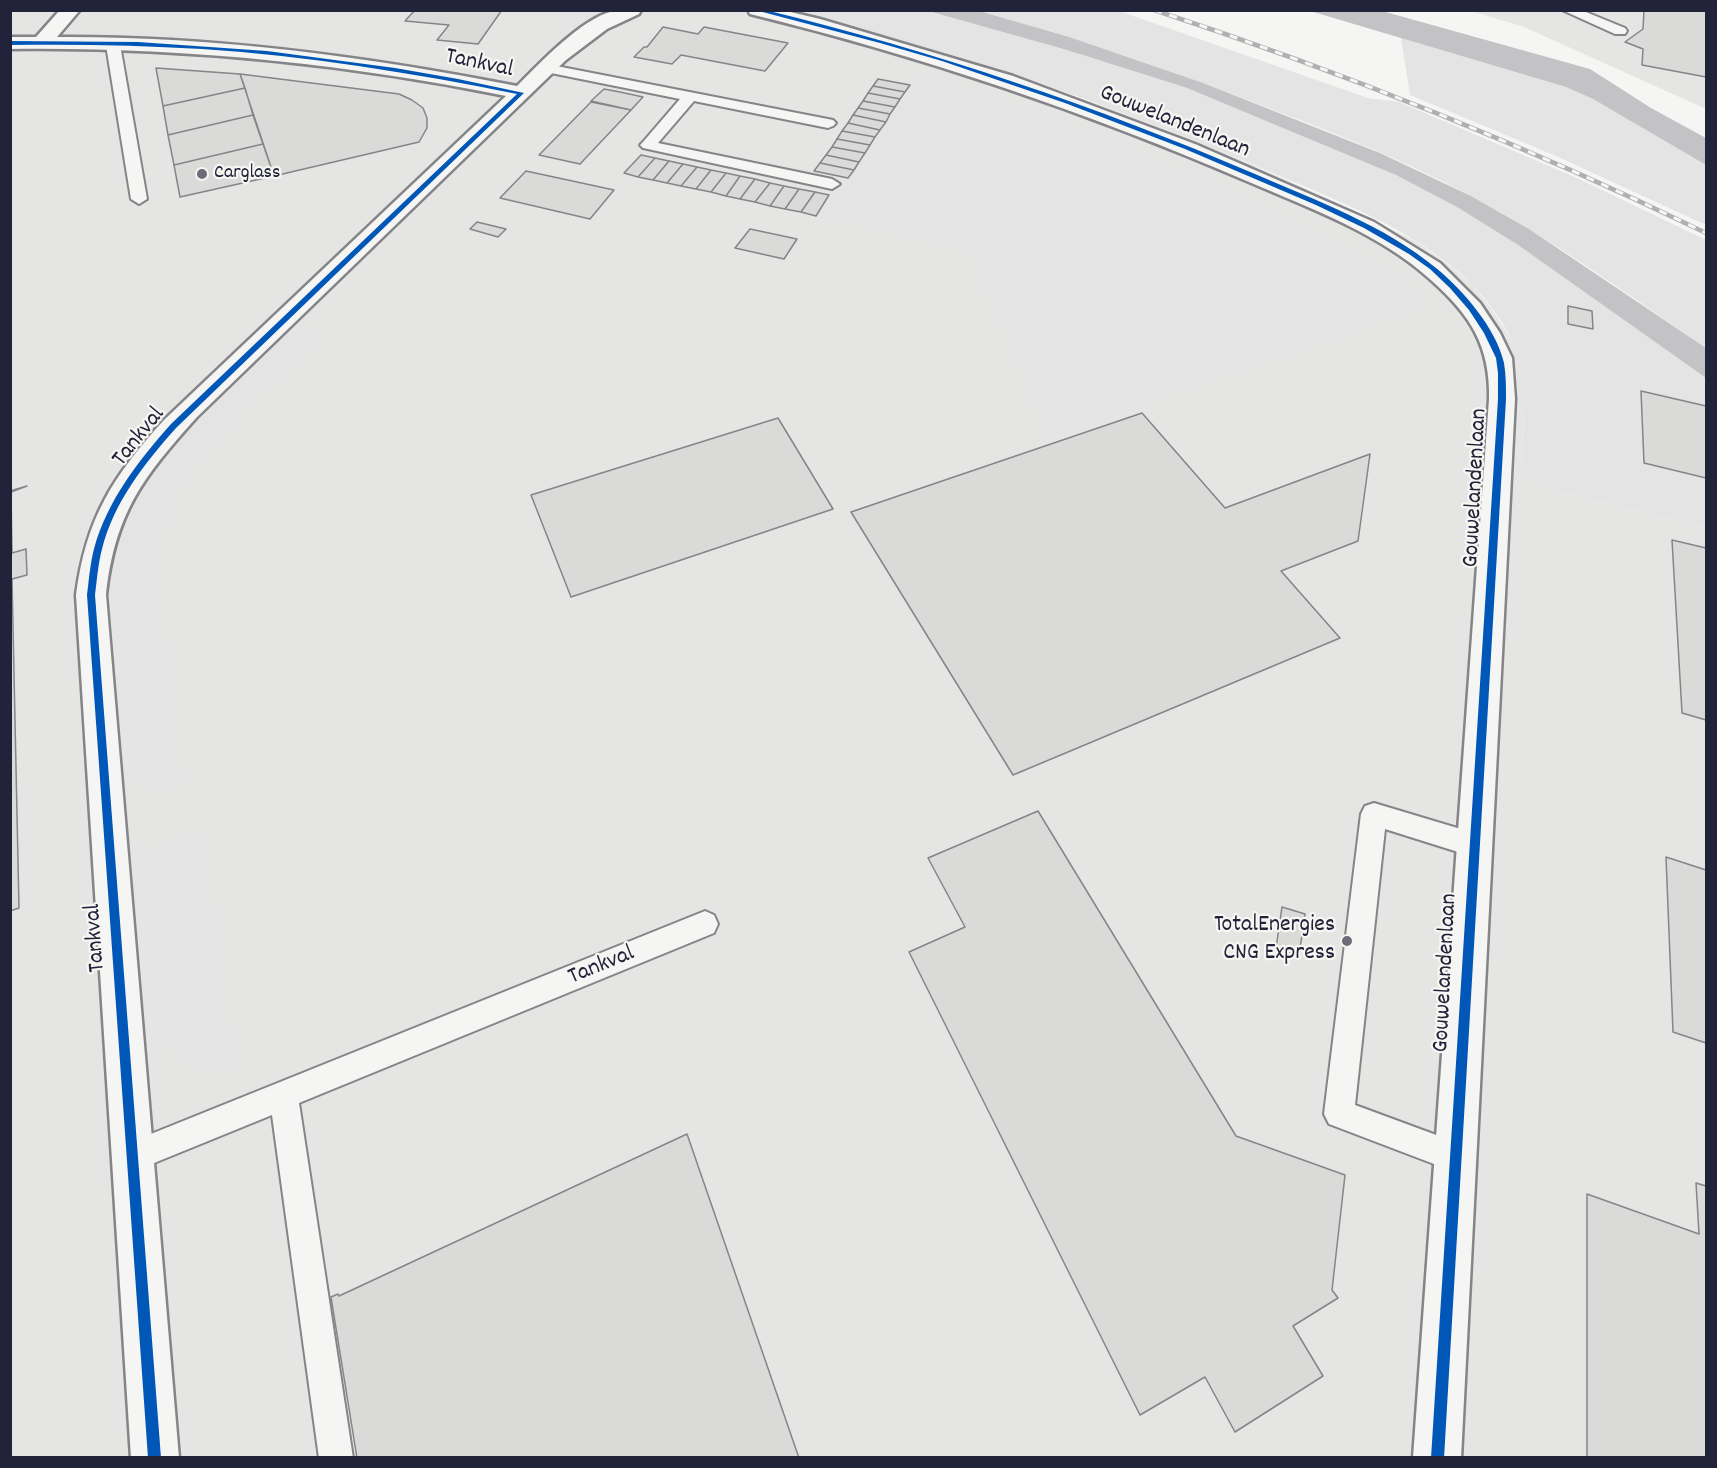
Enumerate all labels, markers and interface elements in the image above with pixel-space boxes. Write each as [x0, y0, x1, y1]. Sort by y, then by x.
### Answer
street label: Tankval [442, 44, 516, 86]
street label: Gouwelandenlaan [1095, 80, 1253, 166]
place label: Carglass [214, 162, 280, 186]
marker: Carglass [195, 167, 209, 181]
street label: Tankval [107, 402, 173, 474]
street label: Gouwelandenlaan [1458, 408, 1496, 568]
street label: Gouwelandenlaan [1428, 893, 1466, 1053]
street label: Tankval [80, 903, 114, 973]
place label: TotalEnergies CNG Express [1214, 913, 1335, 969]
marker: TotalEnergies CNG Express [1340, 934, 1354, 948]
street label: Tankval [565, 941, 639, 993]

